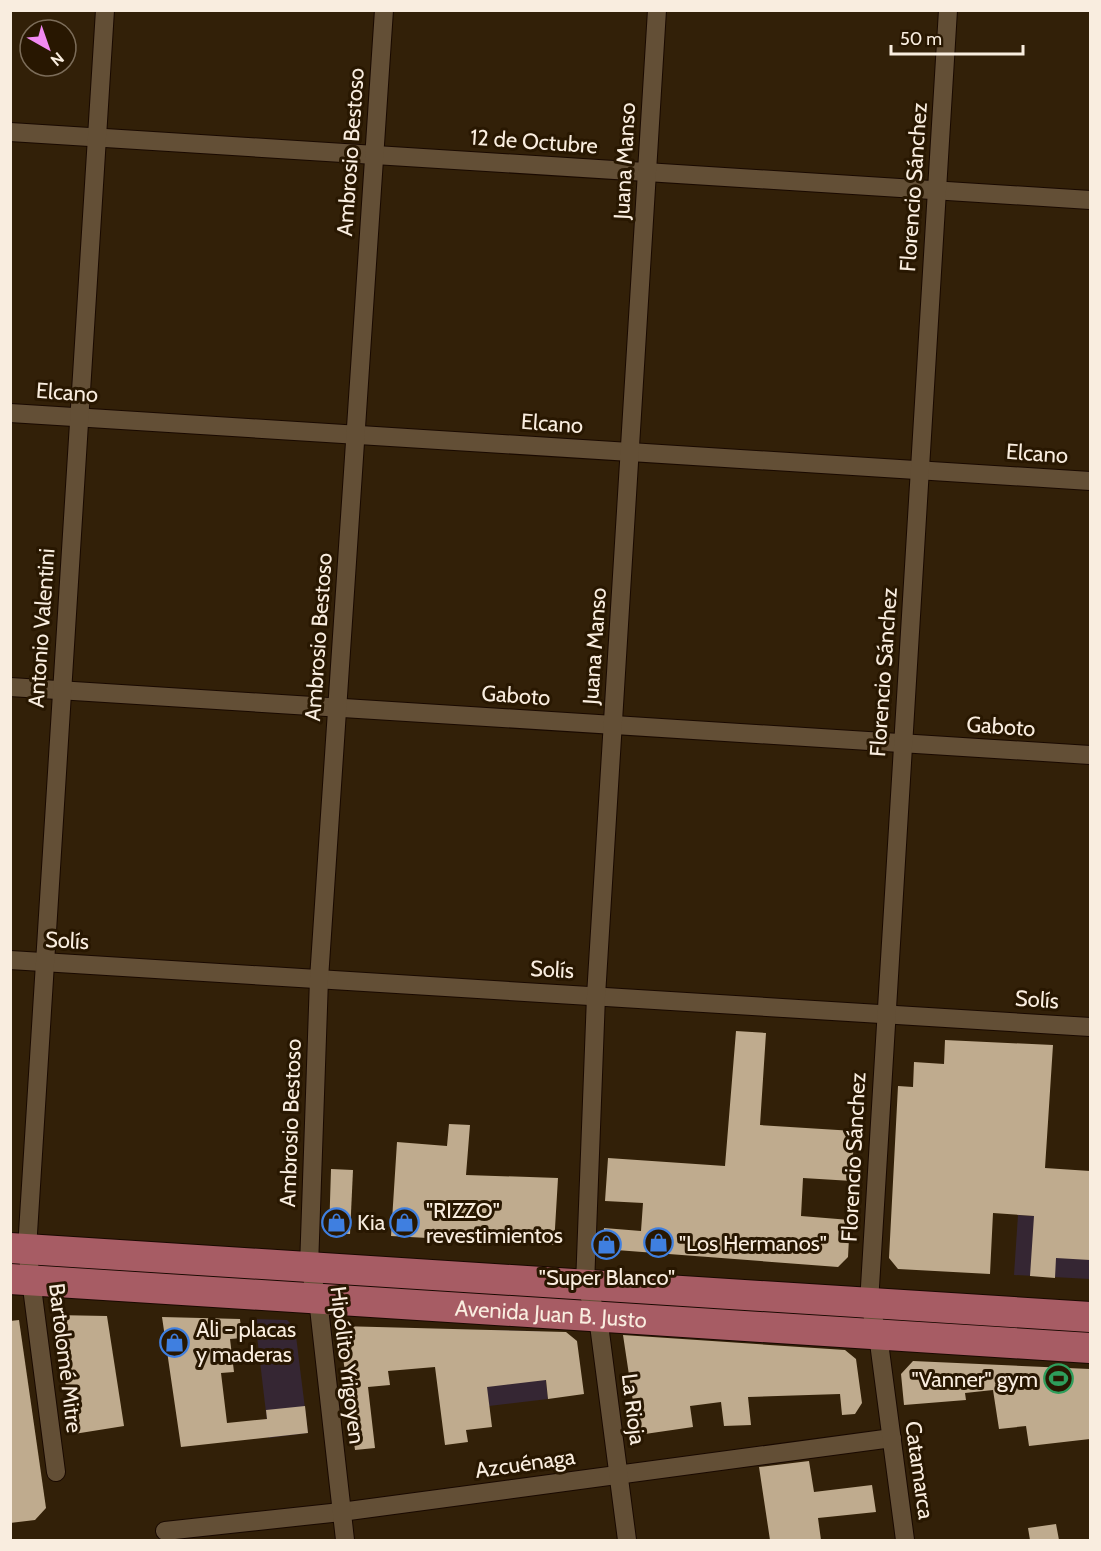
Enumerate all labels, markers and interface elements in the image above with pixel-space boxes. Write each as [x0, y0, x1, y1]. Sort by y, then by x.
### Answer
north arrow [18, 18, 78, 78]
scale bar [891, 18, 1023, 56]
text: 50 m [900, 28, 942, 50]
text: N [47, 48, 68, 70]
street label: Ambrosio Bestoso [331, 67, 370, 237]
street label: Florencio Sánchez [894, 101, 933, 273]
street label: Juana Manso [608, 102, 641, 221]
street label: 12 de Octubre [469, 124, 599, 159]
street label: Elcano [35, 377, 99, 408]
street label: Elcano [520, 408, 584, 439]
street label: Elcano [1005, 438, 1069, 469]
street label: Antonio Valentini [22, 547, 61, 709]
street label: Ambrosio Bestoso [299, 552, 338, 722]
street label: Florencio Sánchez [864, 586, 903, 758]
street label: Juana Manso [577, 587, 612, 706]
street label: Gaboto [481, 680, 551, 711]
street label: Gaboto [966, 711, 1036, 742]
street label: Solís [44, 926, 90, 955]
street label: Solís [529, 955, 575, 984]
street label: Solís [1014, 984, 1060, 1014]
street label: Ambrosio Bestoso [274, 1038, 307, 1208]
street label: Florencio Sánchez [836, 1071, 871, 1243]
place label: "RIZZO" revestimientos [426, 1197, 563, 1249]
shop icon: Kia [320, 1206, 352, 1238]
shop icon: "RIZZO" revestimientos [389, 1207, 421, 1239]
place label: Kia [357, 1209, 386, 1236]
shop icon: "Los Hermanos" [642, 1227, 674, 1259]
shop icon: "Super Blanco" [591, 1229, 623, 1261]
place label: "Los Hermanos" [679, 1230, 827, 1257]
place label: "Super Blanco" [539, 1264, 675, 1291]
street label: Bartolomé Mitre [43, 1282, 88, 1434]
street label: Hipólito Yrigoyen [324, 1285, 371, 1445]
street label: Avenida Juan B. Justo [454, 1294, 648, 1334]
place label: Ali - placas y maderas [196, 1316, 296, 1368]
shop icon: Ali - placas y maderas [159, 1326, 191, 1358]
sports icon: "Vanner" gym [1043, 1363, 1075, 1395]
place label: "Vanner" gym [912, 1366, 1038, 1393]
street label: La Rioja [616, 1372, 651, 1447]
street label: Catamarca [899, 1419, 940, 1521]
street label: Azcuénaga [473, 1443, 577, 1484]

